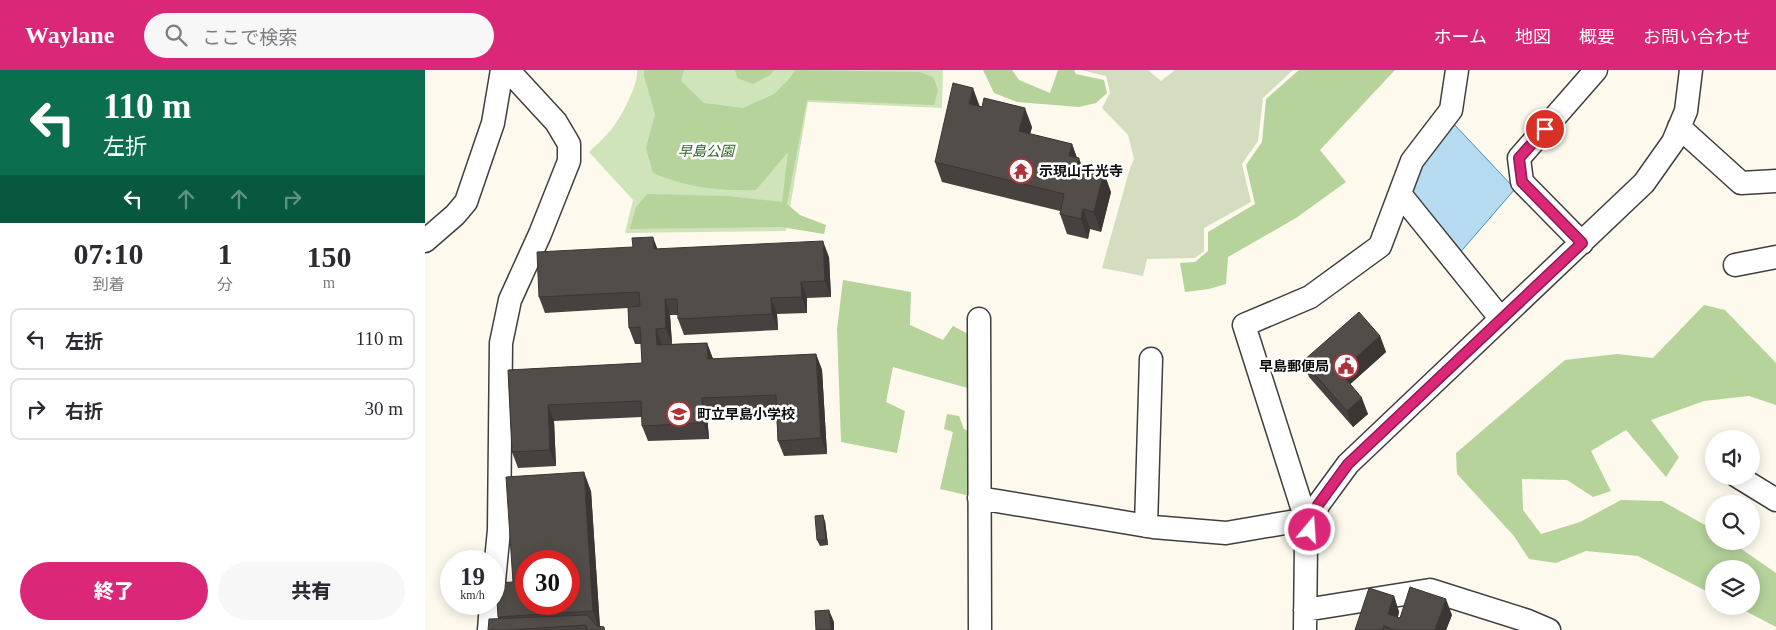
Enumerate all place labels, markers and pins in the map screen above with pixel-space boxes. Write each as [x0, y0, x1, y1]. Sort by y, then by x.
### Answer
pin [1524, 108, 1566, 150]
temple icon: 示現山千光寺 [1008, 158, 1034, 184]
place label: 示現山千光寺 [1039, 164, 1123, 179]
public building icon: 早島郵便局 [1333, 353, 1359, 379]
place label: 早島郵便局 [1259, 359, 1329, 374]
school or university icon: 町立早島小学校 [666, 401, 692, 427]
place label: 町立早島小学校 [697, 407, 795, 422]

